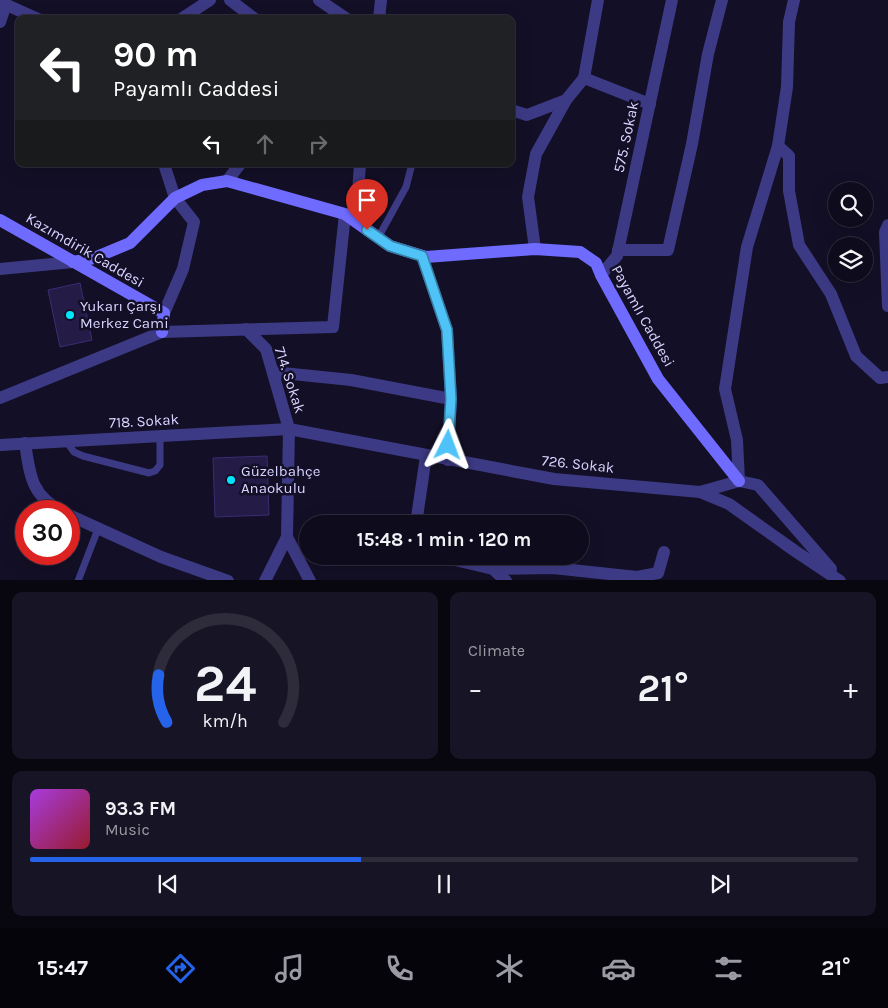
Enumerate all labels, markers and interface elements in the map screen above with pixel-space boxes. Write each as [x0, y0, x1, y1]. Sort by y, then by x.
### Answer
text: 90 m [113, 34, 199, 75]
icon: left [30, 35, 95, 100]
text: Payamlı Caddesi [113, 76, 279, 102]
street label: 575. Sokak [610, 100, 642, 174]
icon: left [198, 130, 226, 158]
icon: ahead [251, 130, 279, 158]
icon: right [304, 130, 332, 158]
pin [346, 179, 388, 230]
map controls [828, 182, 873, 282]
button: search [828, 182, 873, 227]
icon: arrive [353, 186, 381, 214]
street label: Kazımdirik Caddesi [23, 209, 147, 291]
button: layers [828, 237, 873, 282]
street label: Payamlı Caddesi [608, 262, 678, 370]
place label: Yukarı Çarşı Merkez Cami [80, 297, 169, 332]
marker: Yukarı Çarşı Merkez Cami [64, 309, 76, 321]
street label: 714. Sokak [271, 344, 309, 416]
street label: 718. Sokak [109, 410, 179, 432]
position arrow [421, 418, 473, 470]
street label: 726. Sokak [541, 451, 615, 477]
place label: Güzelbahçe Anaokulu [241, 462, 320, 497]
marker: Güzelbahçe Anaokulu [225, 474, 237, 486]
speed limit sign: 30 [15, 500, 80, 565]
text: 15:48 · 1 min · 120 m [357, 529, 531, 551]
text: Climate [468, 641, 525, 660]
text: 24 [194, 653, 256, 714]
text: 21° [637, 666, 689, 711]
text: − [468, 672, 483, 705]
text: + [843, 672, 858, 705]
text: km/h [202, 711, 248, 732]
text: 93.3 FM [105, 798, 176, 820]
text: Music [105, 820, 150, 839]
icon: previous [154, 870, 182, 898]
icon: pause [430, 870, 458, 898]
icon: next [706, 870, 734, 898]
icon: directions [163, 951, 198, 986]
icon: music [272, 951, 307, 986]
icon: phone [382, 951, 417, 986]
icon: climate [492, 951, 527, 986]
icon: car [601, 951, 636, 986]
icon: filters [711, 951, 746, 986]
text: 15:47 [37, 955, 88, 981]
text: 21° [821, 955, 851, 981]

